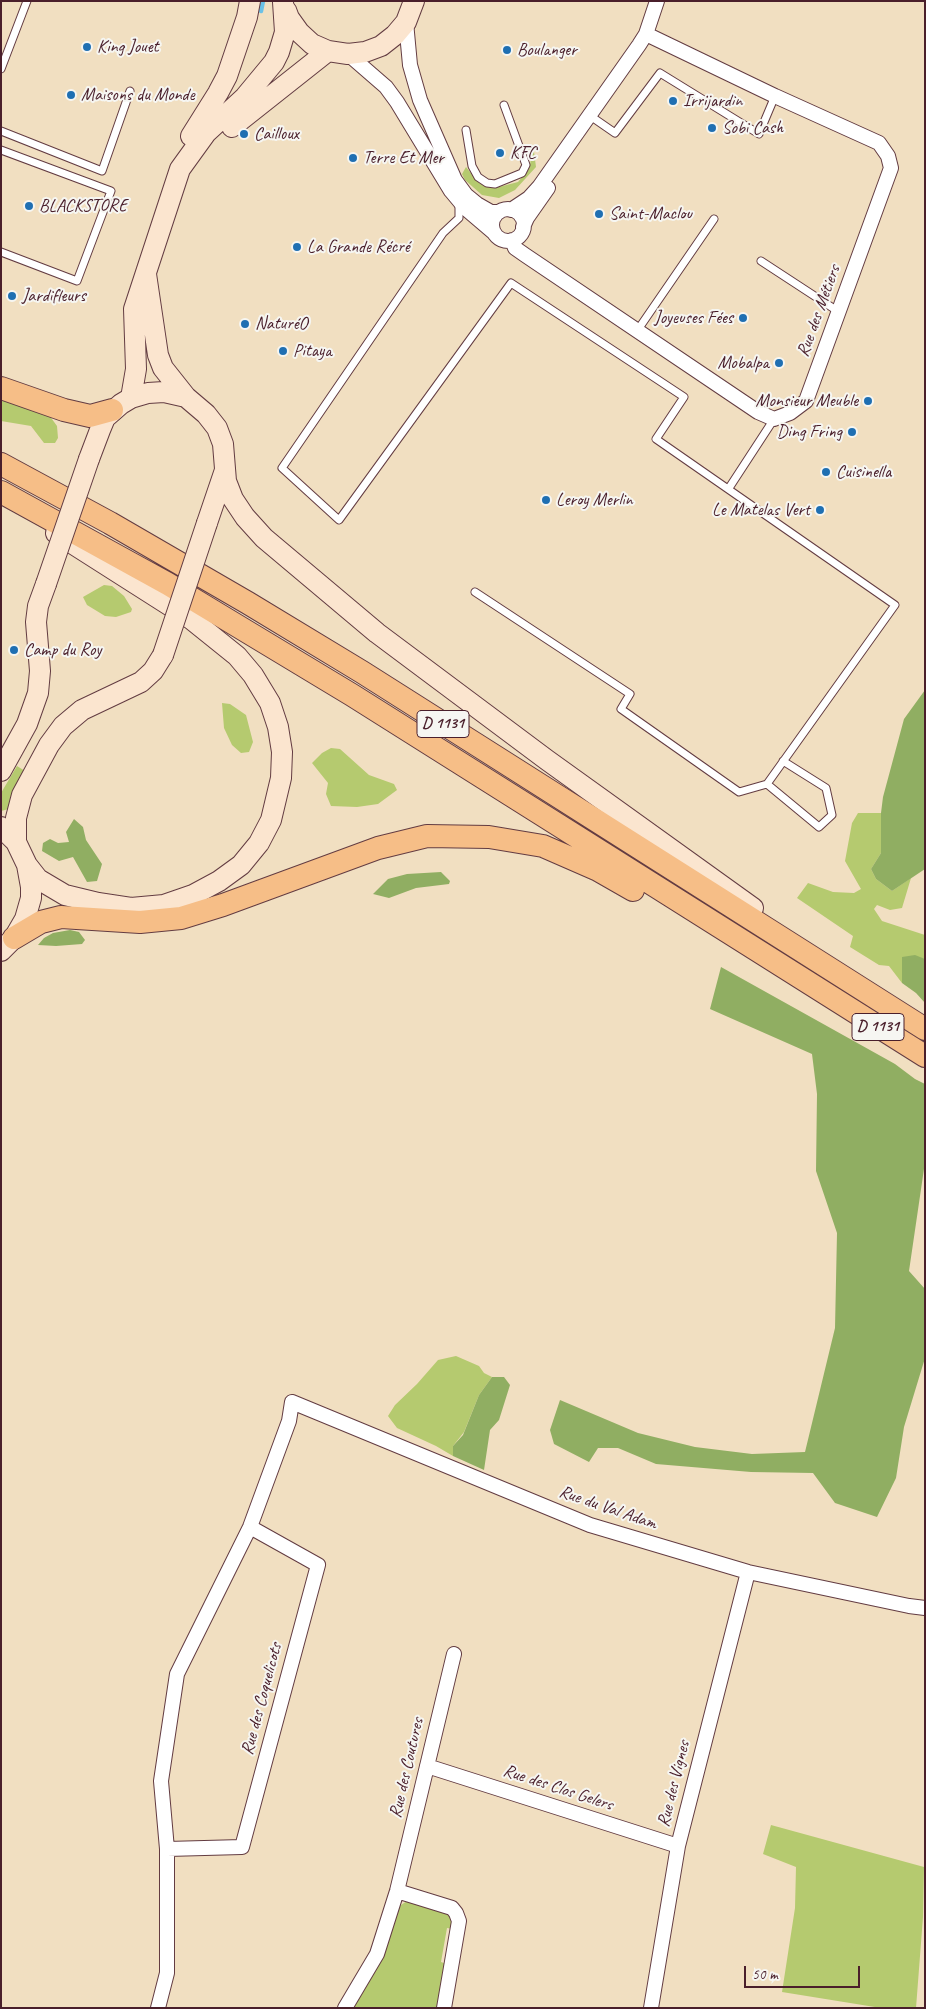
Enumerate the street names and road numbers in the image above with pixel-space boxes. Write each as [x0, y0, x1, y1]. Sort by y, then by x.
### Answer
street label: Rue des Métiers [792, 262, 846, 360]
road number: D 1131 [417, 711, 469, 738]
road number: D 1131 [852, 1014, 904, 1040]
street label: Rue du Val Adam [556, 1481, 660, 1535]
street label: Rue des Coquelicots [237, 1641, 287, 1757]
street label: Rue des Coutures [385, 1716, 429, 1820]
street label: Rue des Vignes [653, 1739, 695, 1829]
street label: Rue des Clos Gelers [500, 1760, 616, 1816]

